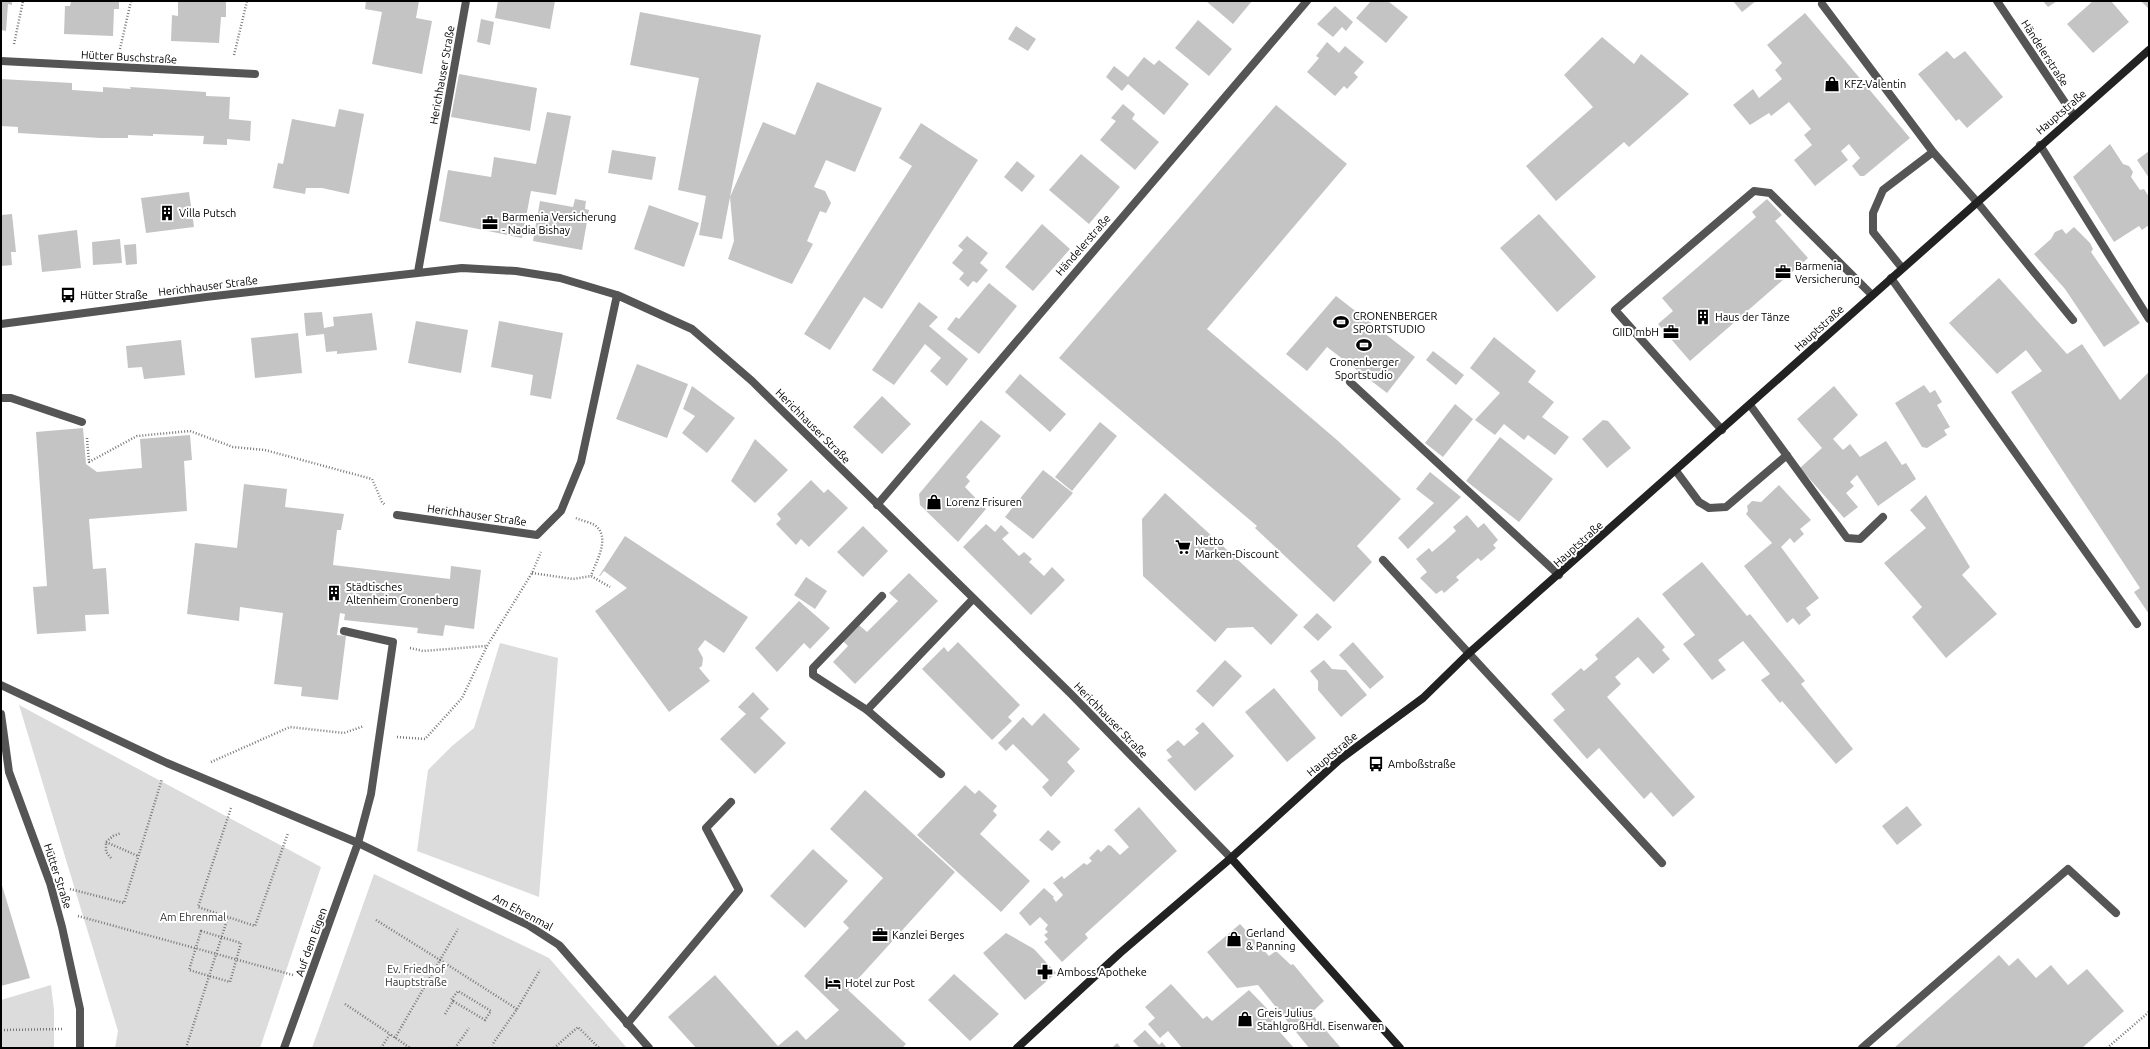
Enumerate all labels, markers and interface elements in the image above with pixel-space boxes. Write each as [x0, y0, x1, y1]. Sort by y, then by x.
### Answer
street label: Händelerstraße [2019, 18, 2071, 88]
street label: Herichhauser Straße [427, 25, 457, 125]
street label: Hütter Buschstraße [81, 48, 177, 66]
shop icon: KFZ-Valentin [1823, 75, 1841, 93]
place label: KFZ-Valentin [1844, 78, 1906, 90]
street label: Hauptstraße [2034, 87, 2088, 137]
building icon: Villa Putsch [158, 204, 176, 222]
place label: Villa Putsch [179, 207, 236, 219]
place label: Barmenia Versicherung - Nadia Bishay [502, 211, 616, 236]
street label: Händelerstraße [1053, 212, 1113, 278]
office icon: Barmenia Versicherung - Nadia Bishay [481, 214, 499, 232]
place label: Barmenia Versicherung [1795, 260, 1860, 285]
office icon: Barmenia Versicherung [1774, 263, 1792, 281]
street label: Herichhauser Straße [157, 274, 259, 298]
bus stop icon: Hütter Straße [59, 286, 77, 304]
place label: Hütter Straße [80, 289, 148, 301]
street label: Hauptstraße [1792, 303, 1846, 353]
building icon: Haus der Tänze [1694, 308, 1712, 326]
place label: CRONENBERGER SPORTSTUDIO [1353, 310, 1437, 335]
place label: Haus der Tänze [1715, 311, 1790, 323]
sports icon: CRONENBERGER SPORTSTUDIO [1332, 313, 1350, 331]
office icon: GIID mbH [1662, 323, 1680, 341]
place label: GIID mbH [1612, 326, 1659, 338]
sports icon: Cronenberger Sportstudio [1355, 336, 1373, 354]
place label: Cronenberger Sportstudio [1329, 356, 1399, 381]
street label: Herichhauser Straße [773, 386, 853, 466]
shop icon: Lorenz Frisuren [925, 493, 943, 511]
place label: Lorenz Frisuren [946, 496, 1022, 508]
street label: Herichhauser Straße [426, 502, 528, 528]
street label: Hauptstraße [1551, 519, 1605, 569]
place label: Netto Marken-Discount [1195, 535, 1280, 560]
supermarket icon: Netto Marken-Discount [1174, 538, 1192, 556]
place label: Städtisches Altenheim Cronenberg [346, 581, 459, 606]
building icon: Städtisches Altenheim Cronenberg [325, 584, 343, 602]
street label: Herichhauser Straße [1072, 680, 1150, 760]
street label: Hauptstraße [1304, 729, 1360, 779]
bus stop icon: Amboßstraße [1367, 755, 1385, 773]
place label: Amboßstraße [1388, 758, 1456, 770]
street label: Hütter Straße [42, 842, 74, 910]
street label: Am Ehrenmal [491, 891, 555, 933]
street label: Auf dem Eigen [293, 906, 329, 978]
park label: Am Ehrenmal [160, 911, 226, 923]
office icon: Kanzlei Berges [871, 926, 889, 944]
place label: Gerland & Panning [1246, 927, 1296, 952]
place label: Kanzlei Berges [892, 929, 964, 941]
shop icon: Gerland & Panning [1225, 930, 1243, 948]
park label: Ev. Friedhof Hauptstraße [385, 963, 447, 988]
pharmacy icon: Amboss Apotheke [1036, 963, 1054, 981]
place label: Amboss Apotheke [1057, 966, 1147, 978]
hotel icon: Hotel zur Post [824, 974, 842, 992]
place label: Hotel zur Post [845, 977, 916, 989]
place label: Greis Julius StahlgroßHdl. Eisenwaren [1257, 1007, 1384, 1032]
shop icon: Greis Julius StahlgroßHdl. Eisenwaren [1236, 1010, 1254, 1028]

